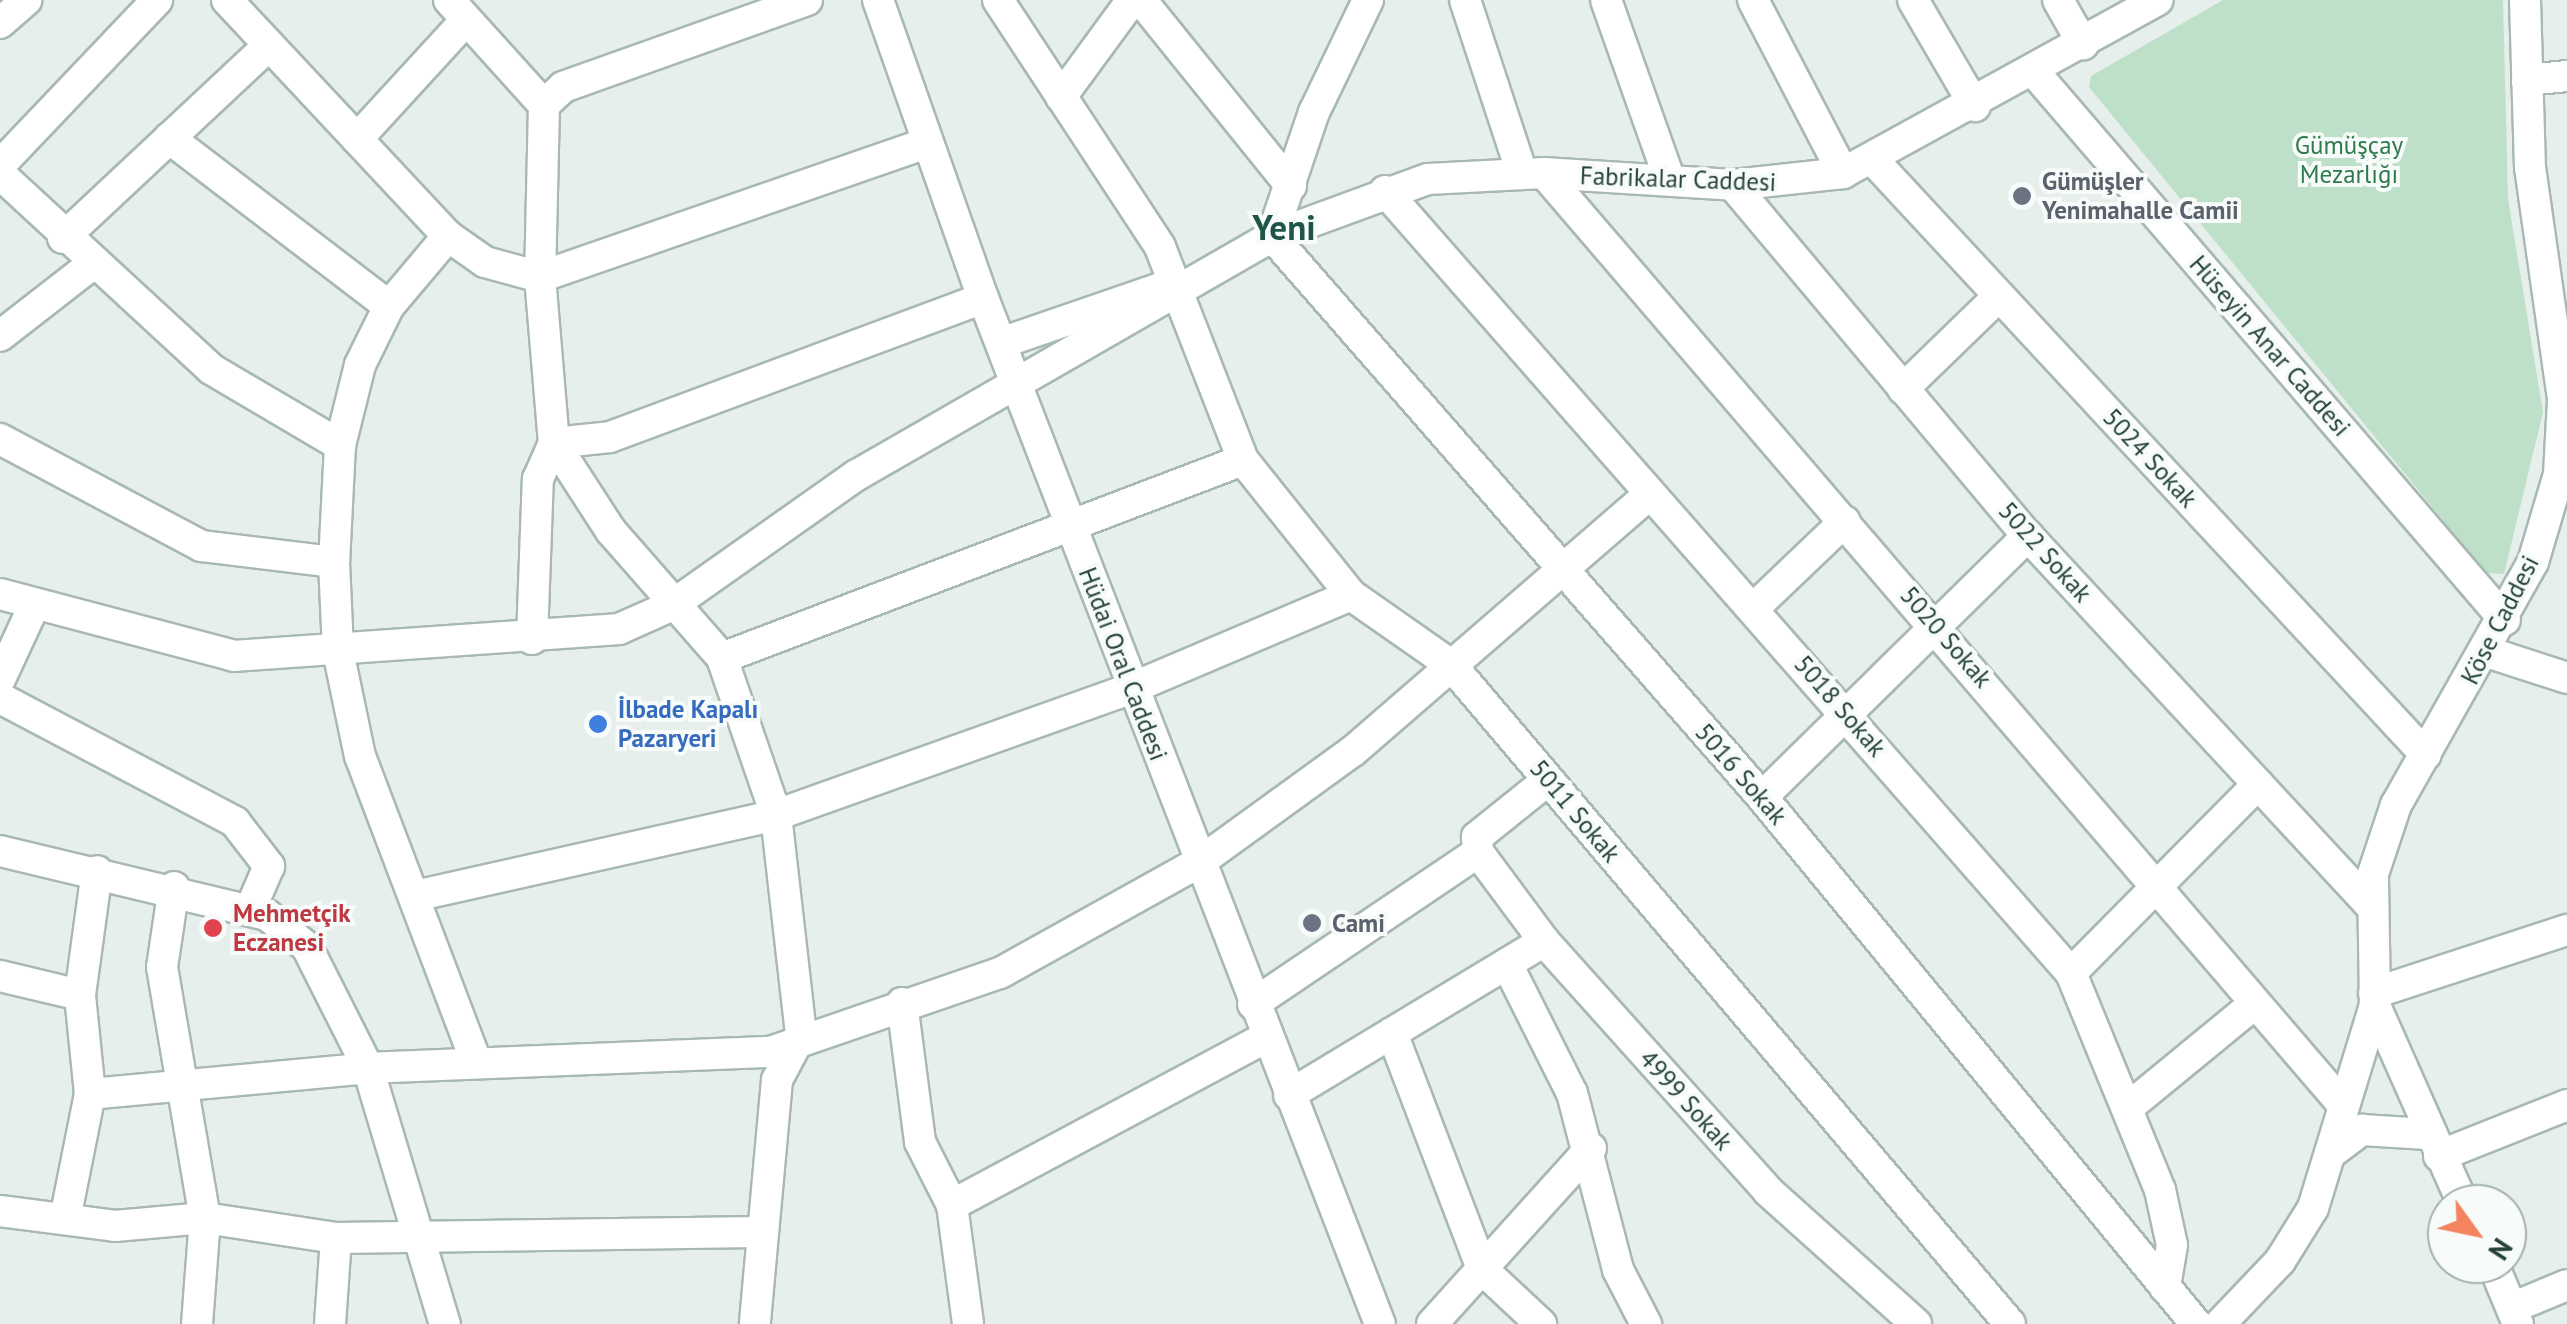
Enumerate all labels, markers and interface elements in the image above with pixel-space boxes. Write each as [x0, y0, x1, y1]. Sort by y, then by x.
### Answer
park label: Gümüşçay Mezarlığı [2295, 131, 2403, 190]
street label: Fabrikalar Caddesi [1579, 161, 1777, 197]
place label: Gümüşler Yenimahalle Camii [2042, 167, 2239, 226]
marker: Gümüşler Yenimahalle Camii [2011, 185, 2033, 207]
district label: Yeni [1252, 206, 1316, 248]
street label: Hüseyin Anar Caddesi [2183, 249, 2357, 443]
street label: 5024 Sokak [2097, 402, 2203, 514]
street label: 5022 Sokak [1992, 496, 2098, 608]
street label: Köse Caddesi [2455, 551, 2545, 689]
street label: Hüdai Oral Caddesi [1072, 563, 1174, 765]
street label: 5020 Sokak [1894, 580, 1998, 694]
street label: 5018 Sokak [1788, 649, 1892, 763]
place label: İlbade Kapalı Pazaryeri [618, 695, 758, 754]
marker: İlbade Kapalı Pazaryeri [587, 713, 609, 735]
street label: 5016 Sokak [1689, 717, 1793, 831]
street label: 5011 Sokak [1524, 754, 1626, 868]
place label: Mehmetçik Eczanesi [233, 899, 351, 958]
place label: Cami [1332, 908, 1385, 938]
marker: Cami [1301, 912, 1323, 934]
marker: Mehmetçik Eczanesi [202, 917, 224, 939]
street label: 4999 Sokak [1633, 1044, 1739, 1156]
north arrow [2427, 1184, 2527, 1284]
text: N [2480, 1232, 2521, 1267]

